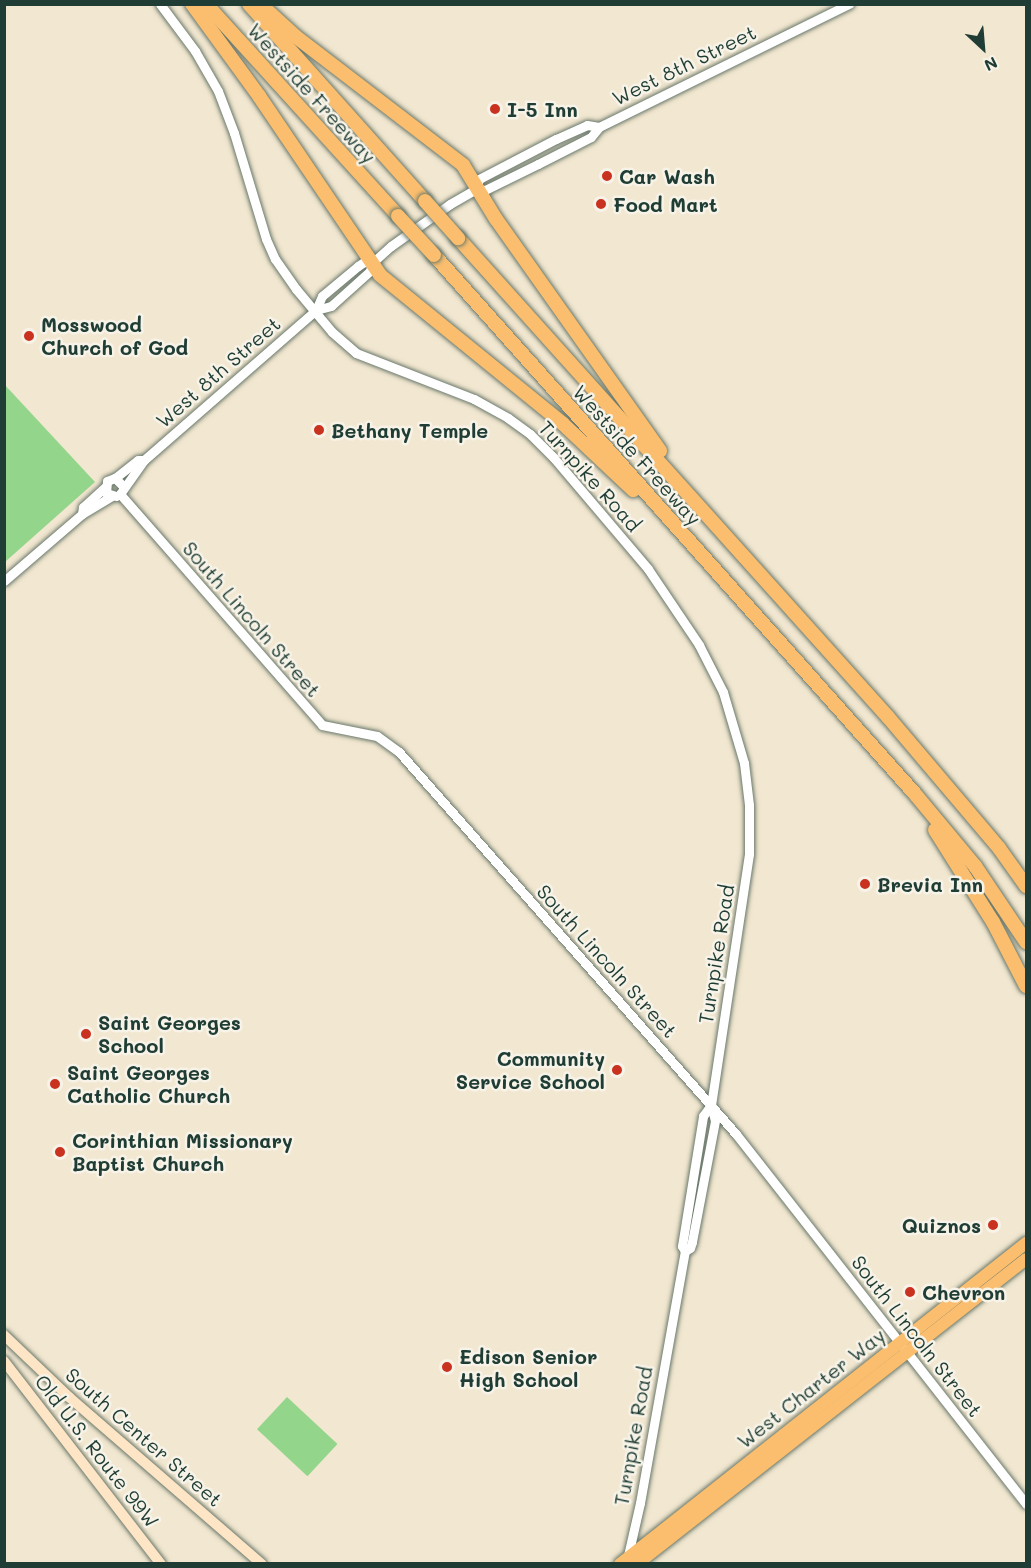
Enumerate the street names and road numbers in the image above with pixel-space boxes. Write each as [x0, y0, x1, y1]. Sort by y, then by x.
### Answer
street label: Westside Freeway [243, 18, 381, 168]
street label: West 8th Street [608, 20, 760, 110]
street label: West 8th Street [151, 311, 285, 433]
street label: Westside Freeway [568, 380, 706, 530]
street label: Turnpike Road [534, 416, 646, 536]
street label: South Lincoln Street [178, 536, 326, 702]
street label: South Lincoln Street [532, 879, 682, 1043]
street label: Turnpike Road [693, 883, 739, 1025]
street label: South Lincoln Street [847, 1251, 987, 1421]
street label: West Charter Way [732, 1323, 890, 1453]
street label: South Center Street [61, 1362, 227, 1512]
street label: Turnpike Road [609, 1365, 657, 1507]
street label: Old U.S. Route 99W [30, 1370, 164, 1532]

